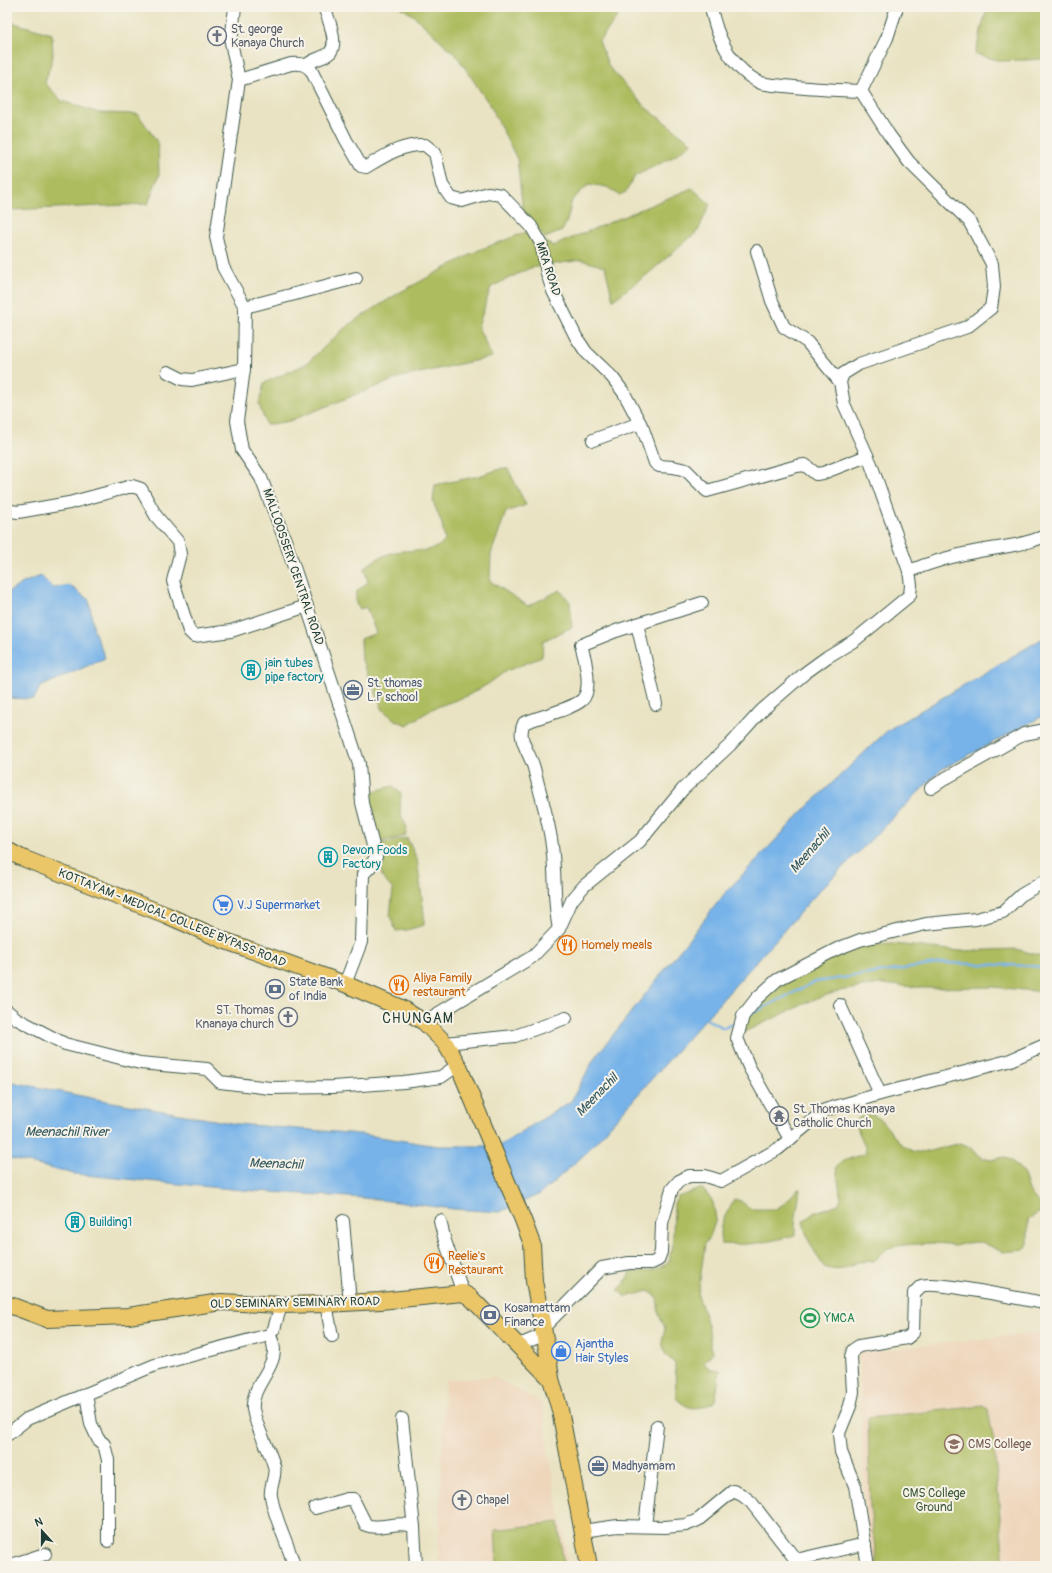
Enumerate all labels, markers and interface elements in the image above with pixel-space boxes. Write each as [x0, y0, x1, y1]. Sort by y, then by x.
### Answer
place label: St. george Kanaya Church [231, 22, 305, 51]
church icon: St. george Kanaya Church [206, 25, 228, 47]
street label: MRA ROAD [532, 240, 564, 298]
street label: MALLOOSSERY CENTRAL ROAD [259, 487, 327, 648]
place label: jain tubes pipe factory [264, 656, 324, 685]
building icon: jain tubes pipe factory [240, 659, 262, 681]
place label: St. thomas L.P school [367, 676, 423, 705]
office icon: St. thomas L.P school [342, 679, 364, 701]
water label: Meenachil [786, 824, 835, 876]
place label: Devon Foods Factory [342, 843, 408, 872]
building icon: Devon Foods Factory [317, 846, 339, 868]
street label: KOTTAYAM - MEDICAL COLLEGE BYPASS ROAD [56, 865, 288, 971]
supermarket icon: V.J Supermarket [212, 894, 234, 916]
place label: V.J Supermarket [237, 898, 320, 913]
restaurant icon: Homely meals [556, 934, 578, 956]
place label: Homely meals [581, 938, 653, 953]
place label: Aliya Family restaurant [413, 971, 472, 1000]
restaurant icon: Aliya Family restaurant [388, 974, 410, 996]
place label: State Bank of India [289, 975, 343, 1004]
bank icon: State Bank of India [264, 978, 286, 1000]
place label: ST. Thomas Knanaya church [195, 1003, 275, 1032]
church icon: ST. Thomas Knanaya church [277, 1006, 299, 1028]
district label: CHUNGAM [382, 1010, 454, 1027]
water label: Meenachil [573, 1069, 623, 1120]
place label: St. Thomas Knanaya Catholic Church [793, 1102, 895, 1131]
temple icon: St. Thomas Knanaya Catholic Church [768, 1105, 790, 1127]
water label: Meenachil River [25, 1124, 111, 1140]
water label: Meenachil [249, 1155, 305, 1173]
building icon: Building1 [64, 1211, 86, 1233]
place label: Building1 [89, 1215, 132, 1230]
place label: Reelie's Restaurant [448, 1249, 504, 1278]
restaurant icon: Reelie's Restaurant [423, 1252, 445, 1274]
street label: OLD SEMINARY SEMINARY ROAD [210, 1294, 380, 1312]
place label: Kosamattam Finance [504, 1301, 571, 1330]
bank icon: Kosamattam Finance [479, 1304, 501, 1326]
sports icon: YMCA [799, 1307, 821, 1329]
place label: YMCA [823, 1311, 855, 1326]
place label: Ajantha Hair Styles [575, 1337, 629, 1366]
shop icon: Ajantha Hair Styles [550, 1340, 572, 1362]
school or university icon: CMS College [943, 1433, 965, 1455]
place label: CMS College [968, 1437, 1031, 1452]
office icon: Madhyamam [587, 1455, 609, 1477]
place label: Madhyamam [612, 1459, 676, 1474]
park label: CMS College Ground [902, 1486, 966, 1515]
church icon: Chapel [451, 1489, 473, 1511]
place label: Chapel [476, 1493, 509, 1508]
north arrow [22, 1511, 62, 1551]
text: N [33, 1515, 45, 1530]

